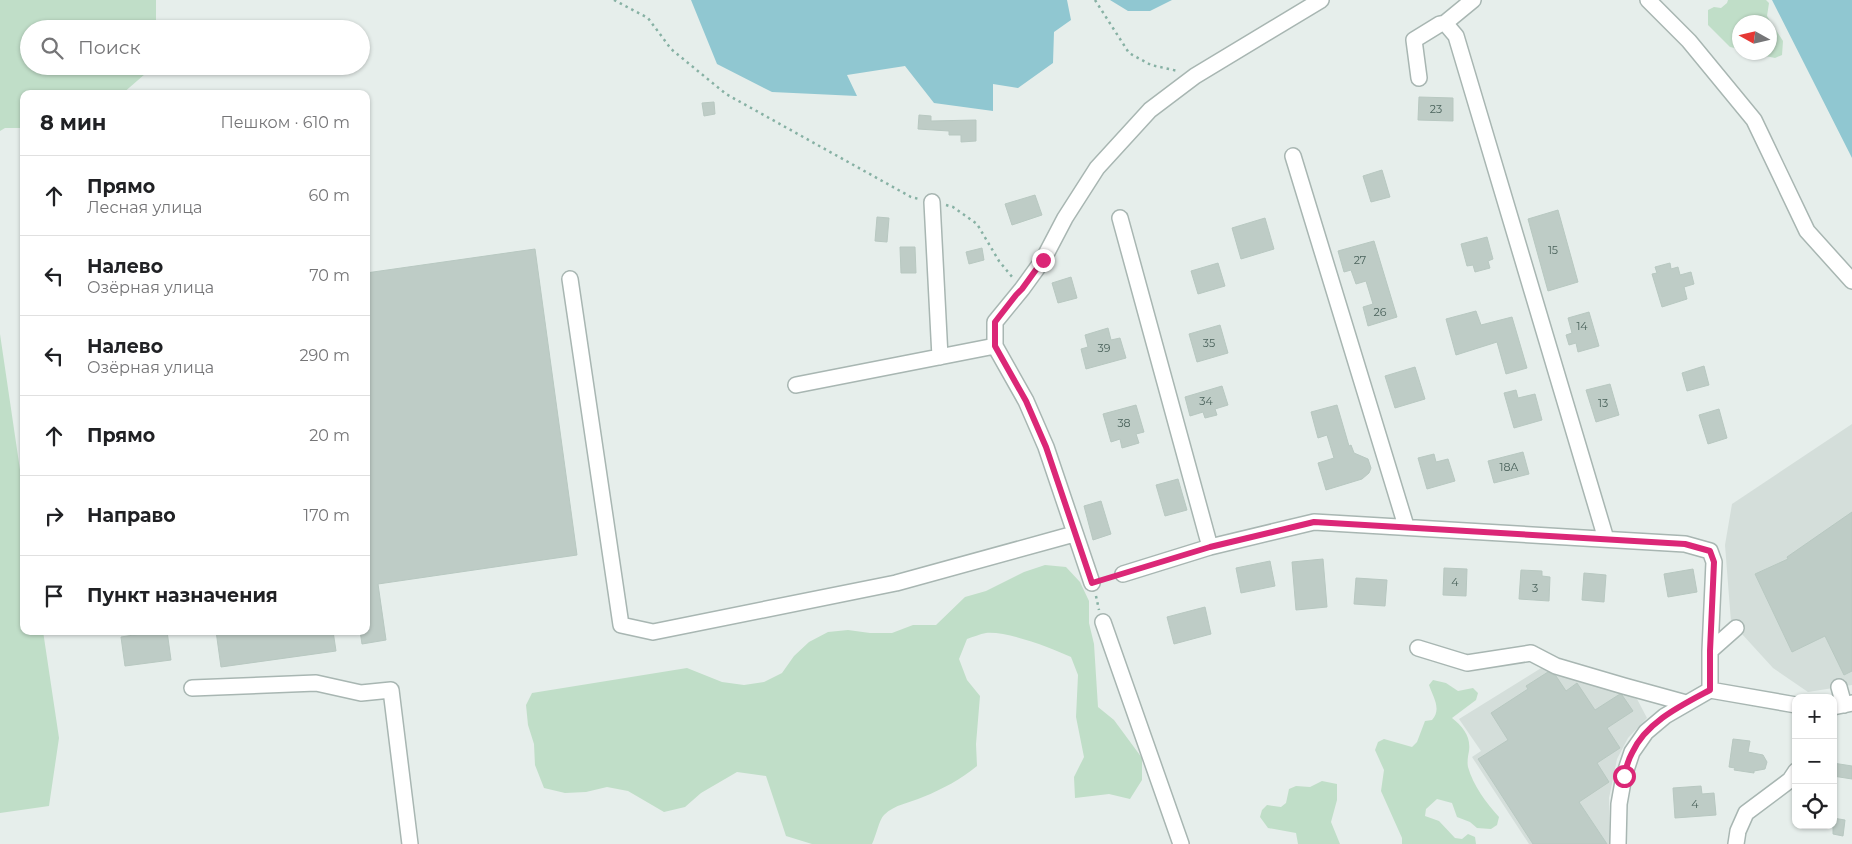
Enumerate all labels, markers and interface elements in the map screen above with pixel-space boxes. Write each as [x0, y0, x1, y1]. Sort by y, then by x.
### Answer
north arrow [1732, 15, 1777, 60]
search box [20, 20, 370, 75]
icon: search [38, 34, 66, 62]
text: Поиск [78, 36, 141, 59]
house number: 23 [1430, 102, 1442, 116]
text: 8 мин [40, 110, 106, 135]
text: Пешком · 610 m [221, 113, 350, 132]
text: Прямо [87, 175, 155, 198]
icon: ahead [40, 182, 68, 210]
text: 60 m [308, 186, 350, 205]
text: Лесная улица [87, 198, 202, 217]
house number: 15 [1548, 243, 1558, 257]
route end [1032, 249, 1055, 272]
house number: 27 [1354, 253, 1366, 267]
text: Налево [87, 255, 163, 278]
icon: left [40, 262, 68, 290]
text: 70 m [309, 266, 350, 285]
text: Озёрная улица [87, 278, 214, 297]
house number: 26 [1374, 305, 1387, 319]
house number: 14 [1576, 319, 1588, 333]
text: Налево [87, 335, 163, 358]
house number: 35 [1203, 336, 1215, 350]
house number: 39 [1098, 341, 1111, 355]
icon: left [40, 342, 68, 370]
text: 290 m [299, 346, 350, 365]
text: Озёрная улица [87, 358, 214, 377]
house number: 34 [1199, 394, 1213, 408]
house number: 13 [1598, 396, 1608, 410]
house number: 38 [1117, 416, 1131, 430]
icon: ahead [40, 422, 68, 450]
text: Прямо [87, 424, 155, 447]
text: 20 m [309, 426, 350, 445]
house number: 18А [1499, 460, 1519, 474]
icon: right [40, 502, 68, 530]
text: Направо [87, 504, 176, 527]
text: 170 m [303, 506, 350, 525]
house number: 4 [1451, 575, 1459, 589]
house number: 3 [1532, 581, 1538, 595]
icon: arrive [40, 582, 68, 610]
text: Пункт назначения [87, 584, 278, 607]
map controls [1792, 694, 1837, 829]
button: + [1792, 694, 1837, 739]
button: − [1792, 739, 1837, 784]
route start [1613, 765, 1636, 788]
button: locate [1792, 784, 1837, 829]
house number: 4 [1691, 797, 1699, 811]

